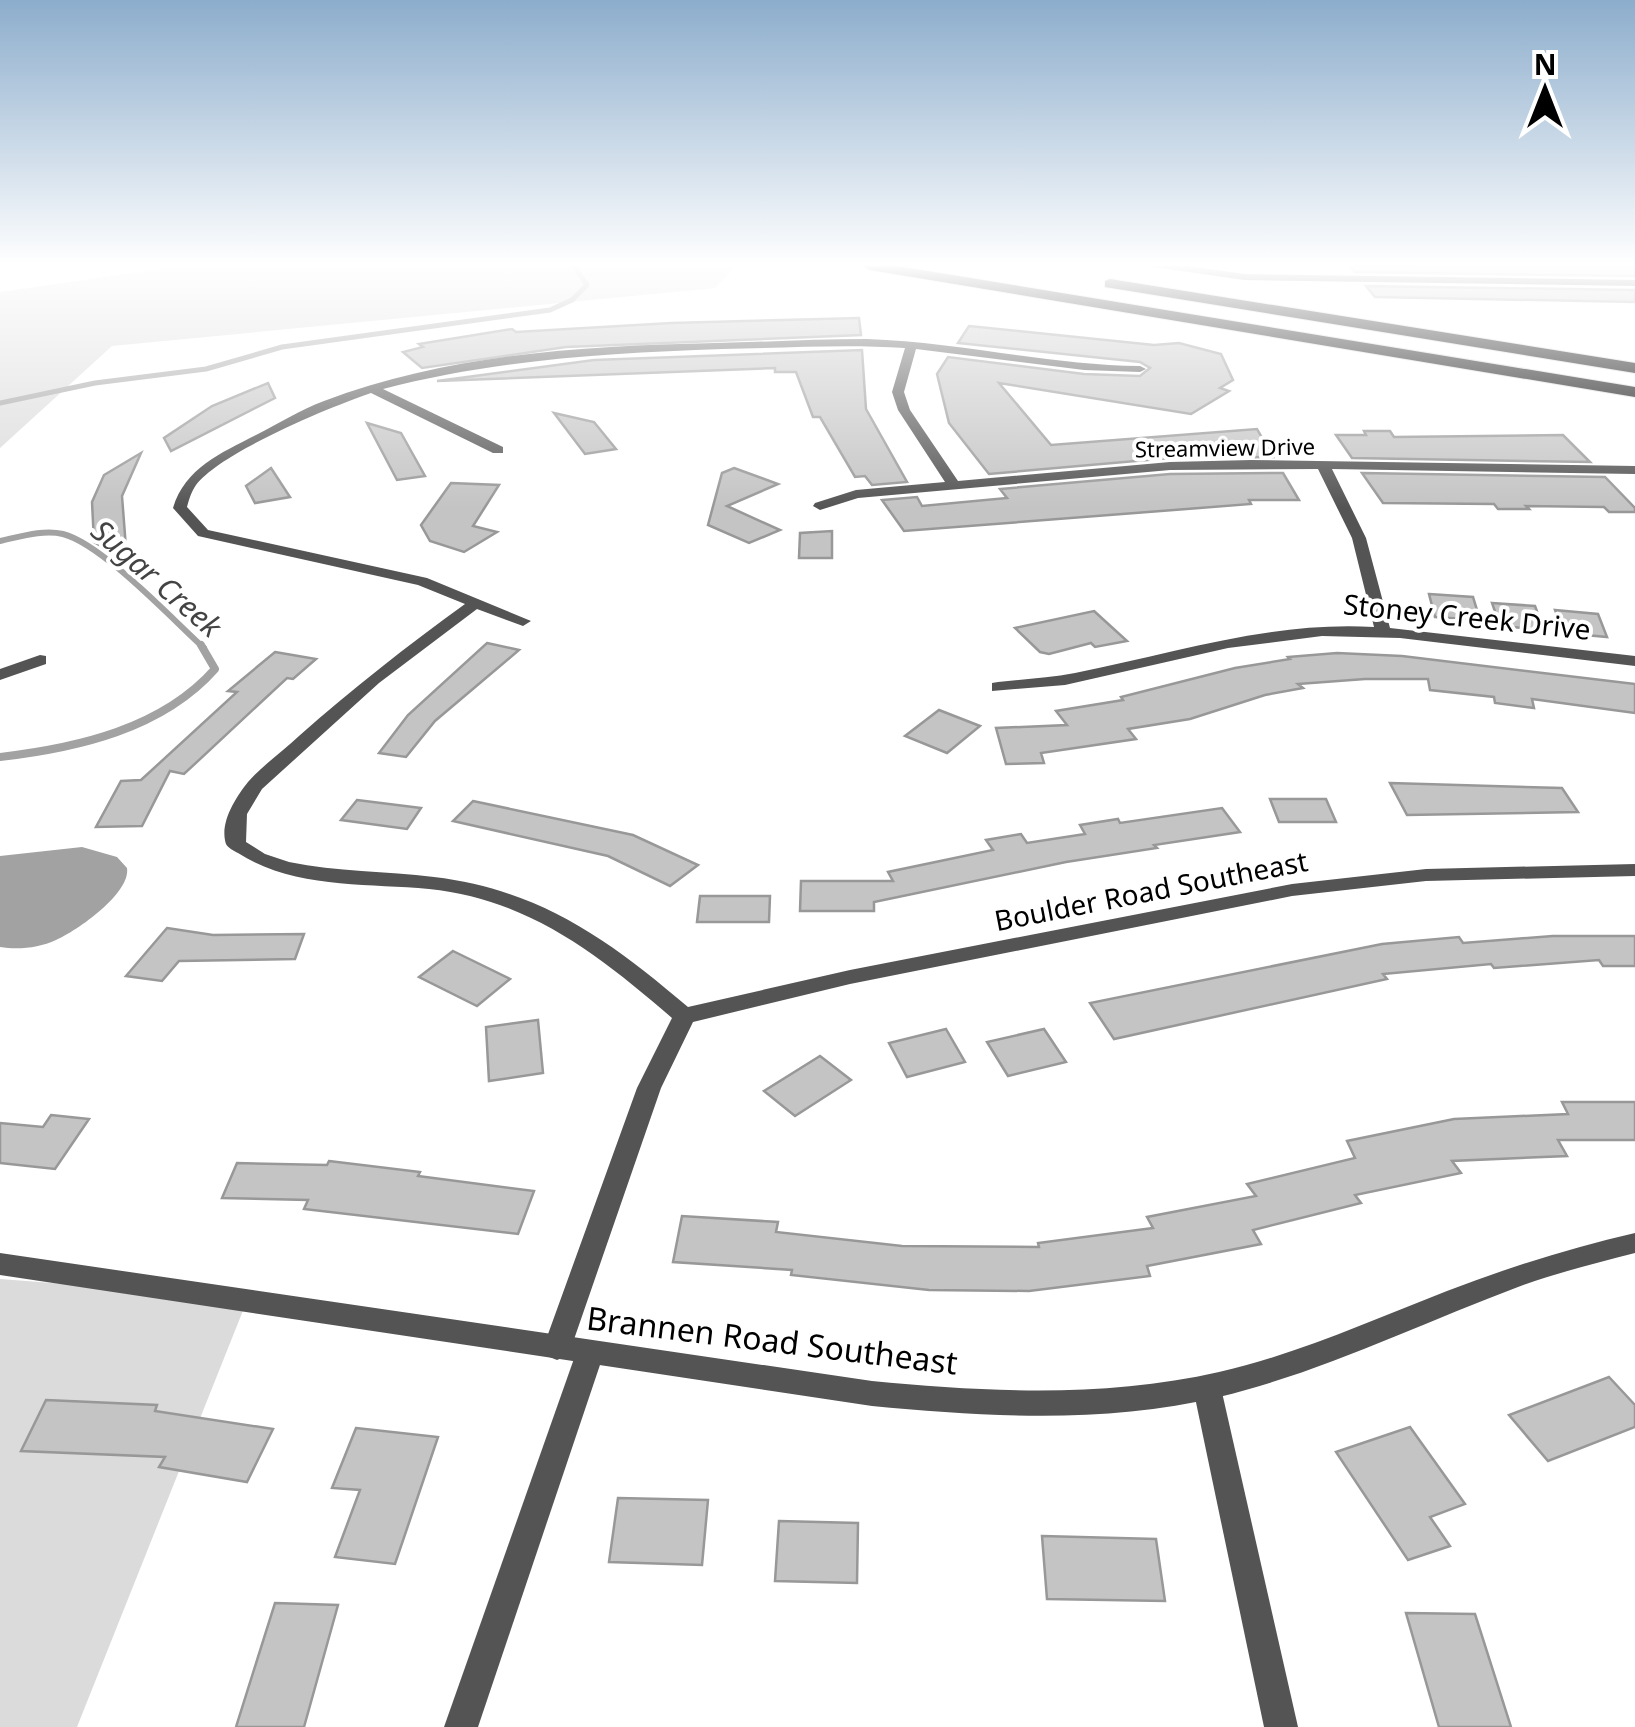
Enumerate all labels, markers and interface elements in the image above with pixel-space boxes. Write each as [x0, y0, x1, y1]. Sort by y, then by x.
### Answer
north arrow [1495, 40, 1595, 140]
text: N [1534, 45, 1556, 83]
street label: Streamview Drive [1135, 430, 1315, 464]
water label: Sugar Creek [83, 510, 232, 647]
street label: Stoney Creek Drive [1342, 584, 1593, 648]
street label: Boulder Road Southeast [991, 841, 1311, 939]
street label: Brannen Road Southeast [584, 1295, 960, 1384]

